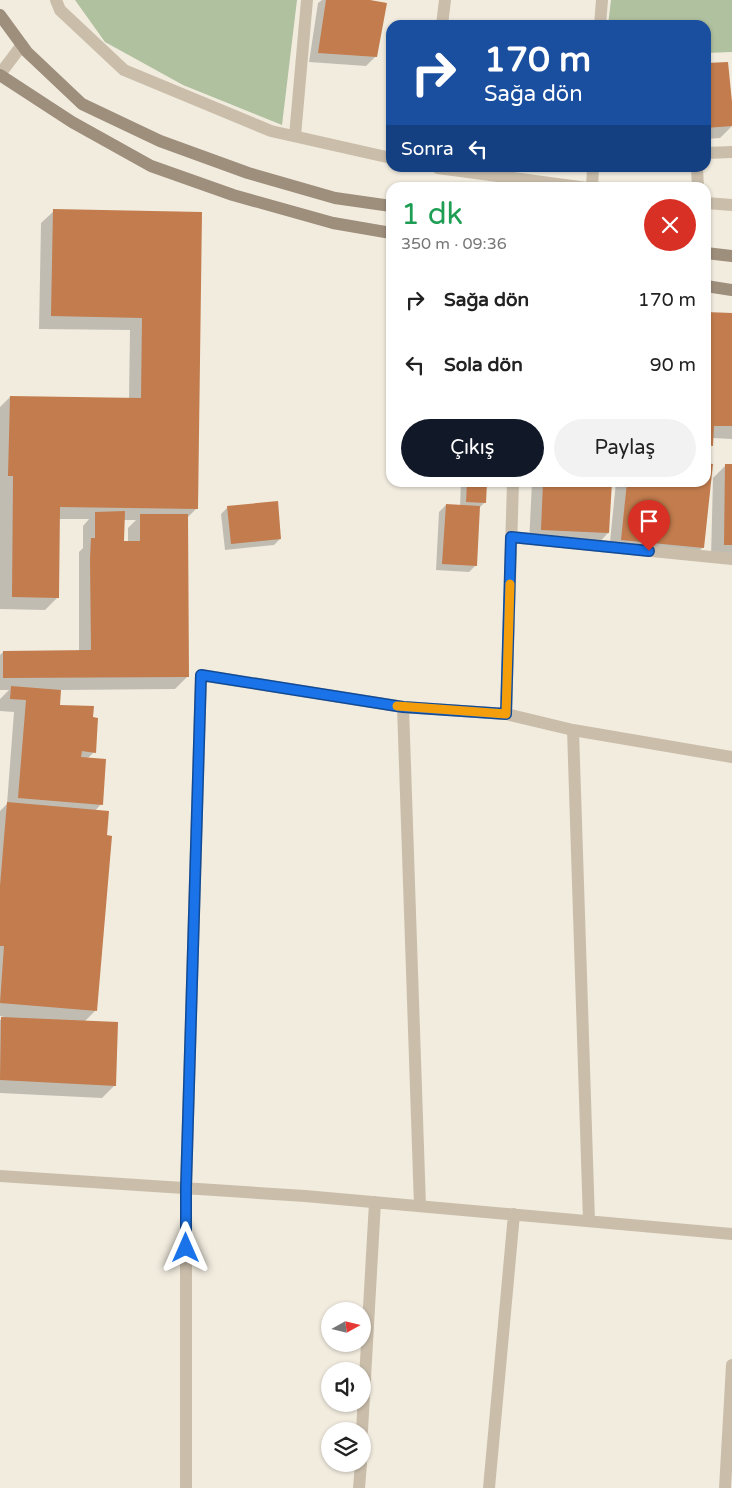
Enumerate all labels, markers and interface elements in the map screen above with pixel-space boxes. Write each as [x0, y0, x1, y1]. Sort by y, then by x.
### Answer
text: 170 m [484, 39, 591, 81]
icon: right [401, 40, 466, 105]
text: Sağa dön [484, 81, 583, 107]
icon: left [464, 135, 492, 163]
text: Sonra [401, 138, 454, 160]
text: 1 dk [401, 196, 463, 233]
button: close [644, 199, 696, 251]
text: 350 m · 09:36 [401, 234, 507, 254]
icon: right [401, 286, 429, 314]
text: Sağa dön [444, 289, 529, 311]
text: 170 m [638, 289, 696, 311]
icon: left [401, 351, 429, 379]
text: Sola dön [444, 354, 523, 376]
text: 90 m [650, 354, 696, 376]
button: Çıkış [401, 419, 544, 477]
button: Paylaş [554, 419, 696, 477]
pin [628, 500, 670, 551]
icon: arrive [635, 507, 663, 535]
position arrow [159, 1221, 211, 1273]
north arrow [321, 1302, 371, 1352]
map controls [321, 1302, 371, 1472]
button: sound [321, 1362, 371, 1412]
button: layers [321, 1422, 371, 1472]

